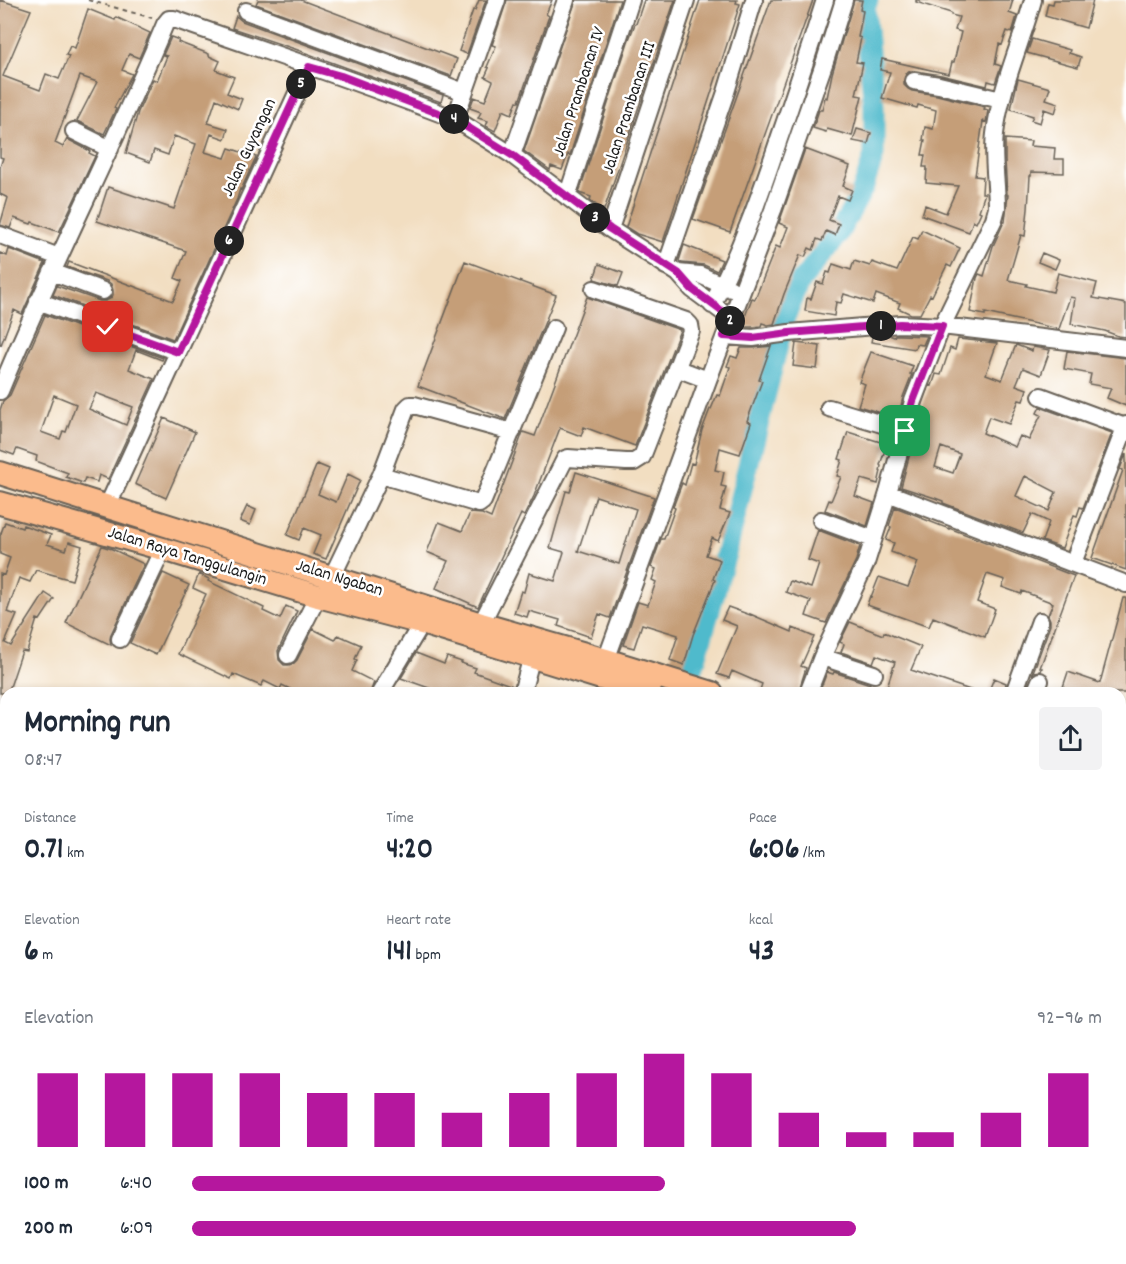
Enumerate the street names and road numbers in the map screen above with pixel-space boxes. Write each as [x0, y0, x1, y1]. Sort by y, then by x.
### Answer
street label: Jalan Prambanan IV [547, 23, 613, 160]
street label: Jalan Prambanan III [597, 38, 663, 177]
street label: Jalan Guyangan [216, 95, 284, 201]
street label: Jalan Raya Tanggulangin [104, 521, 270, 593]
street label: Jalan Ngaban [292, 554, 386, 604]

